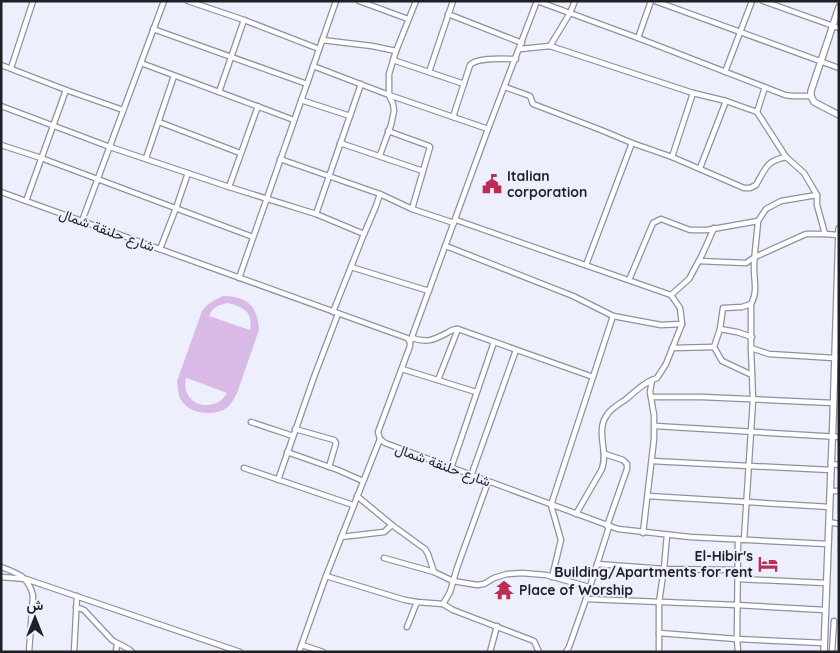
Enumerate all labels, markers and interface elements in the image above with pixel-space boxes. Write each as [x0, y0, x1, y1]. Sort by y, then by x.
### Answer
place label: Italian corporation [507, 167, 587, 201]
public building icon: Italian corporation [481, 173, 503, 195]
street label: شارع حلنقة شمال [56, 204, 157, 257]
street label: شارع حلنقة شمال [392, 439, 493, 492]
place label: El-Hibir's Building/Apartments for rent [554, 547, 753, 581]
hotel icon: El-Hibir's Building/Apartments for rent [757, 553, 779, 575]
temple icon: Place of Worship [493, 579, 515, 601]
place label: Place of Worship [519, 581, 633, 599]
north arrow [10, 593, 60, 643]
text: ش [27, 596, 44, 614]

